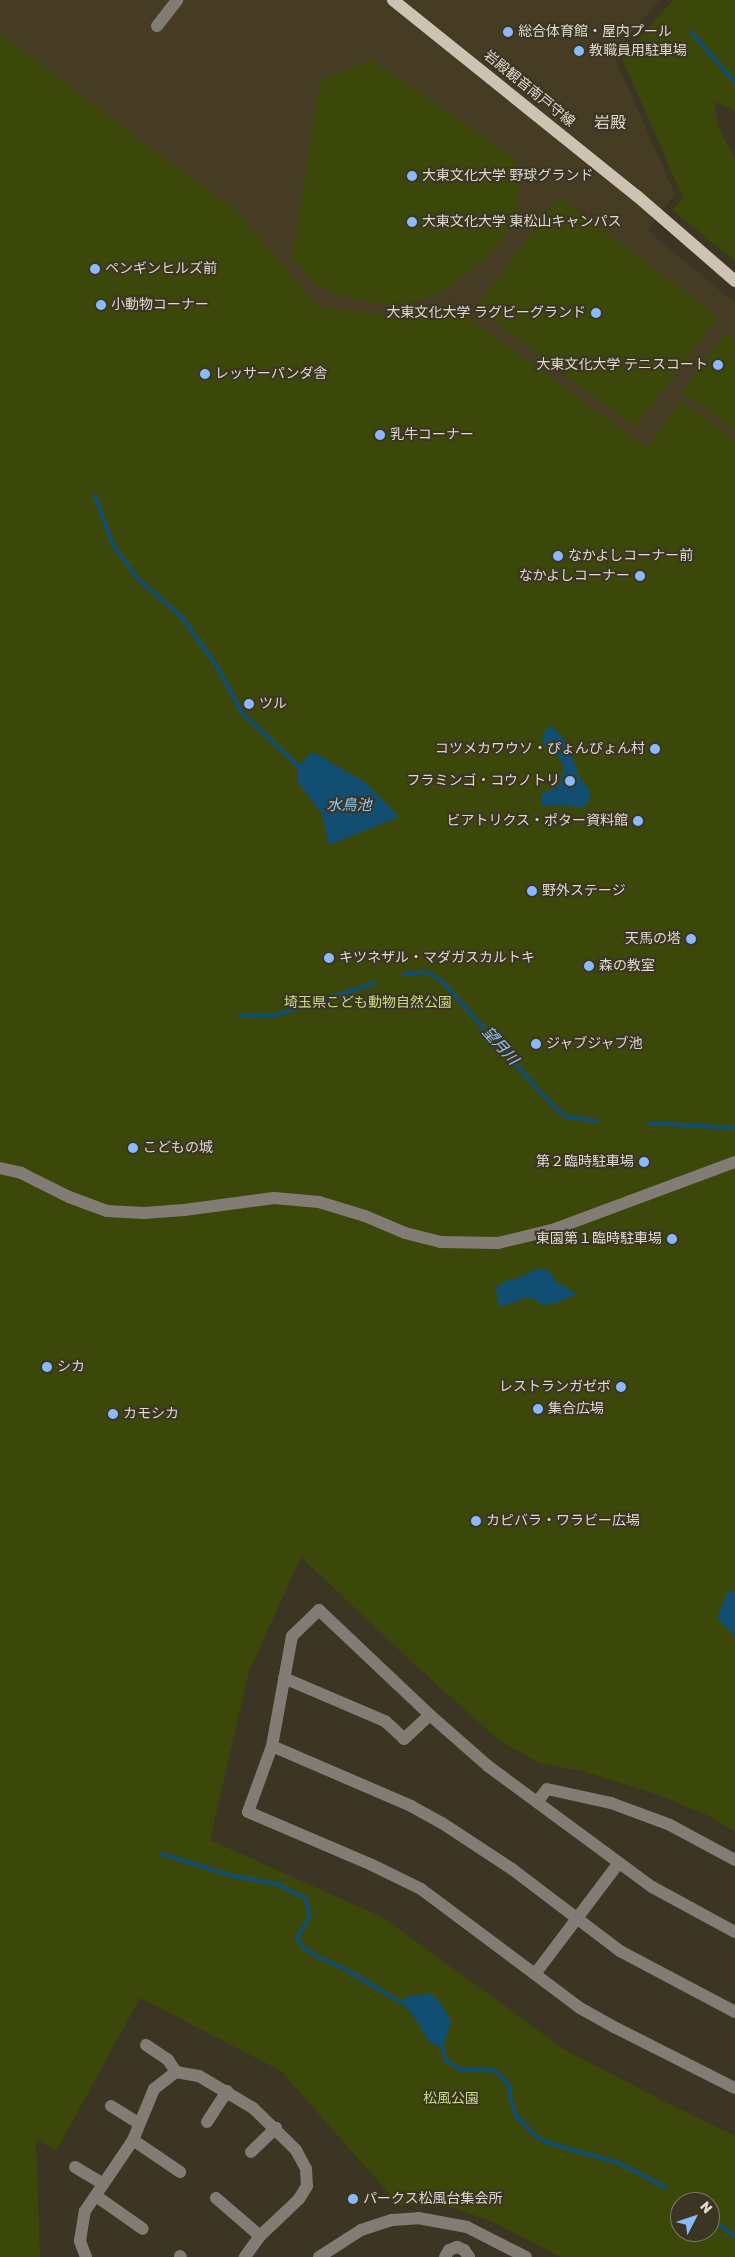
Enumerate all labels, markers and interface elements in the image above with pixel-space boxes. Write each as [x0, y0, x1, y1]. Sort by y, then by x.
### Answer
place label: 総合体育館・屋内プール [518, 24, 672, 40]
marker: 総合体育館・屋内プール [502, 26, 514, 38]
place label: 教職員用駐車場 [589, 43, 687, 59]
marker: 教職員用駐車場 [573, 45, 585, 57]
street label: 岩殿観音南戸守線 [480, 47, 578, 131]
district label: 岩殿 [594, 113, 626, 133]
place label: 大東文化大学 野球グランド [422, 168, 593, 184]
marker: 大東文化大学 野球グランド [406, 170, 418, 182]
place label: 大東文化大学 東松山キャンパス [422, 214, 621, 230]
marker: 大東文化大学 東松山キャンパス [406, 216, 418, 228]
place label: ペンギンヒルズ前 [105, 261, 217, 277]
marker: ペンギンヒルズ前 [89, 263, 101, 275]
place label: 小動物コーナー [111, 297, 209, 313]
marker: 小動物コーナー [95, 299, 107, 311]
place label: 大東文化大学 ラグビーグランド [387, 305, 586, 321]
marker: 大東文化大学 ラグビーグランド [590, 307, 602, 319]
place label: 大東文化大学 テニスコート [537, 357, 708, 373]
marker: 大東文化大学 テニスコート [712, 359, 724, 371]
place label: レッサーパンダ舎 [215, 366, 327, 382]
marker: レッサーパンダ舎 [199, 368, 211, 380]
place label: 乳牛コーナー [390, 427, 474, 443]
marker: 乳牛コーナー [374, 429, 386, 441]
place label: なかよしコーナー前 [568, 548, 694, 564]
marker: なかよしコーナー前 [552, 550, 564, 562]
place label: なかよしコーナー [518, 568, 630, 584]
marker: なかよしコーナー [634, 570, 646, 582]
place label: ツル [259, 696, 287, 712]
marker: ツル [243, 698, 255, 710]
place label: コツメカワウソ・ぴょんぴょん村 [435, 741, 645, 757]
marker: コツメカワウソ・ぴょんぴょん村 [649, 743, 661, 755]
place label: フラミンゴ・コウノトリ [406, 773, 560, 789]
marker: フラミンゴ・コウノトリ [564, 775, 576, 787]
water label: 水鳥池 [327, 797, 371, 815]
place label: ビアトリクス・ポター資料館 [446, 813, 628, 829]
marker: ビアトリクス・ポター資料館 [632, 815, 644, 827]
place label: 野外ステージ [542, 883, 626, 899]
marker: 野外ステージ [526, 885, 538, 897]
place label: 天馬の塔 [625, 931, 681, 947]
marker: 天馬の塔 [685, 933, 697, 945]
place label: キツネザル・マダガスカルトキ [339, 950, 535, 966]
marker: キツネザル・マダガスカルトキ [323, 952, 335, 964]
place label: 森の教室 [599, 958, 655, 974]
marker: 森の教室 [583, 960, 595, 972]
park label: 埼玉県こども動物自然公園 [284, 995, 452, 1011]
water label: 望月川 [478, 1023, 522, 1069]
place label: ジャブジャブ池 [546, 1036, 644, 1052]
marker: ジャブジャブ池 [530, 1038, 542, 1050]
place label: こどもの城 [143, 1140, 213, 1156]
marker: こどもの城 [127, 1142, 139, 1154]
place label: 第２臨時駐車場 [536, 1154, 634, 1170]
marker: 第２臨時駐車場 [638, 1156, 650, 1168]
place label: 東園第１臨時駐車場 [536, 1231, 662, 1247]
marker: 東園第１臨時駐車場 [666, 1233, 678, 1245]
place label: シカ [57, 1359, 85, 1375]
marker: シカ [41, 1361, 53, 1373]
place label: レストランガゼボ [499, 1379, 611, 1395]
marker: レストランガゼボ [615, 1381, 627, 1393]
place label: 集合広場 [548, 1401, 604, 1417]
marker: 集合広場 [532, 1403, 544, 1415]
place label: カモシカ [123, 1406, 179, 1422]
marker: カモシカ [107, 1408, 119, 1420]
place label: カピバラ・ワラビー広場 [486, 1513, 640, 1529]
marker: カピバラ・ワラビー広場 [470, 1515, 482, 1527]
park label: 松風公園 [423, 2091, 479, 2107]
place label: パークス松風台集会所 [363, 2191, 503, 2207]
north arrow [670, 2192, 720, 2242]
marker: パークス松風台集会所 [347, 2193, 359, 2205]
text: N [696, 2198, 716, 2217]

